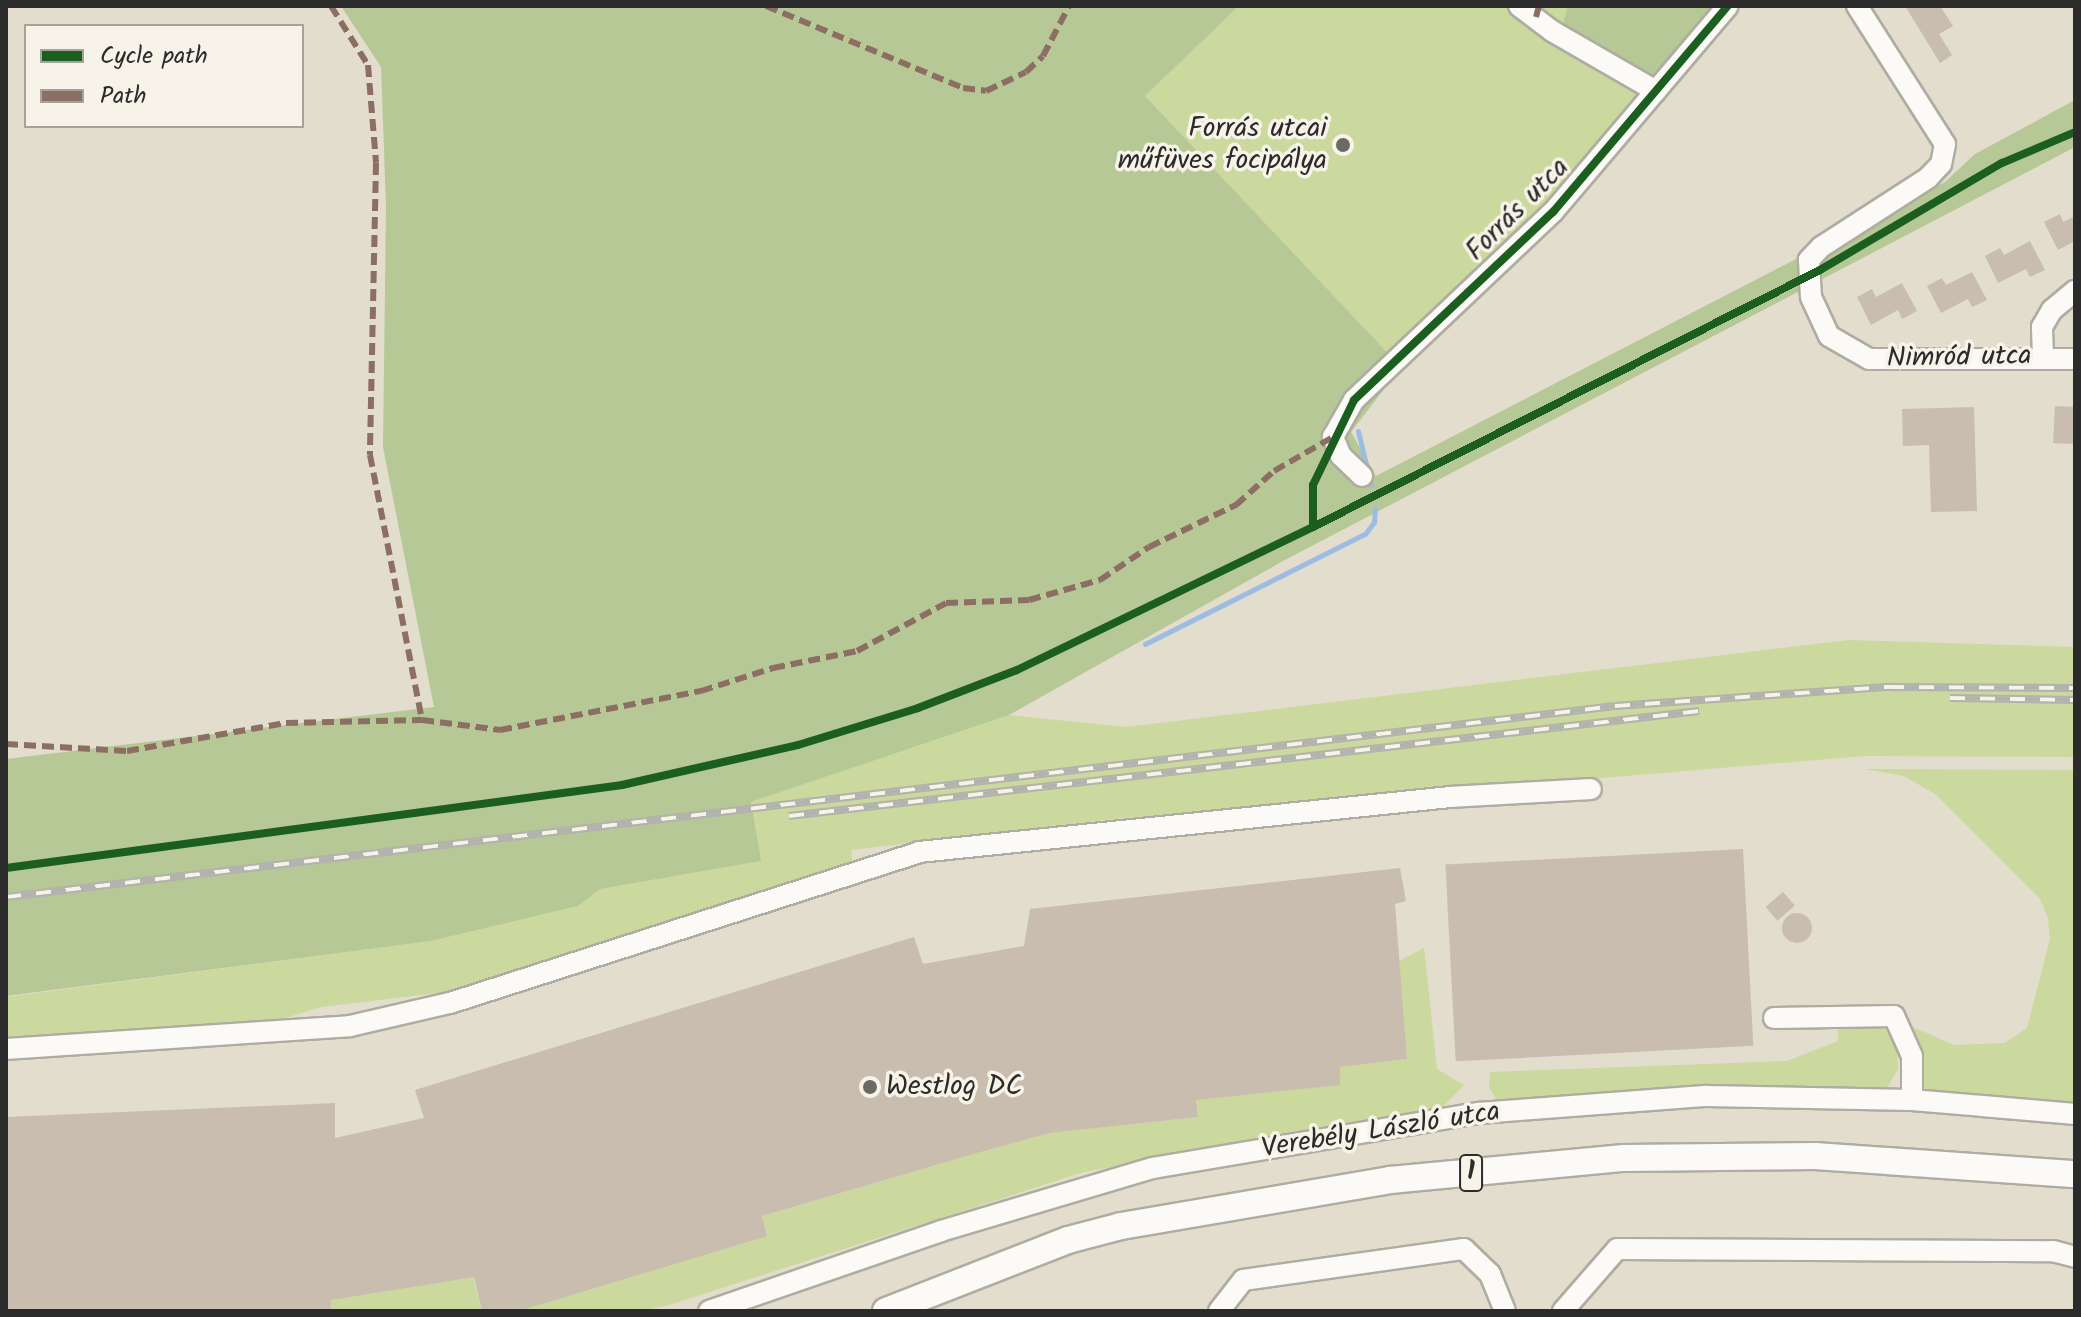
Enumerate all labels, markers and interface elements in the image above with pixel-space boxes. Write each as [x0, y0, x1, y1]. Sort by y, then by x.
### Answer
legend [24, 24, 304, 128]
text: Cycle path [100, 37, 208, 76]
text: Path [100, 77, 146, 116]
place label: Forrás utcai műfüves focipálya [1118, 112, 1327, 178]
marker: Forrás utcai műfüves focipálya [1334, 136, 1352, 154]
street label: Forrás utca [1459, 151, 1577, 269]
street label: Nimród utca [1886, 340, 2032, 376]
place label: Westlog DC [886, 1070, 1022, 1104]
marker: Westlog DC [861, 1078, 879, 1096]
street label: Verebély László utca [1259, 1096, 1503, 1166]
road number: 1 [1459, 1151, 1483, 1195]

